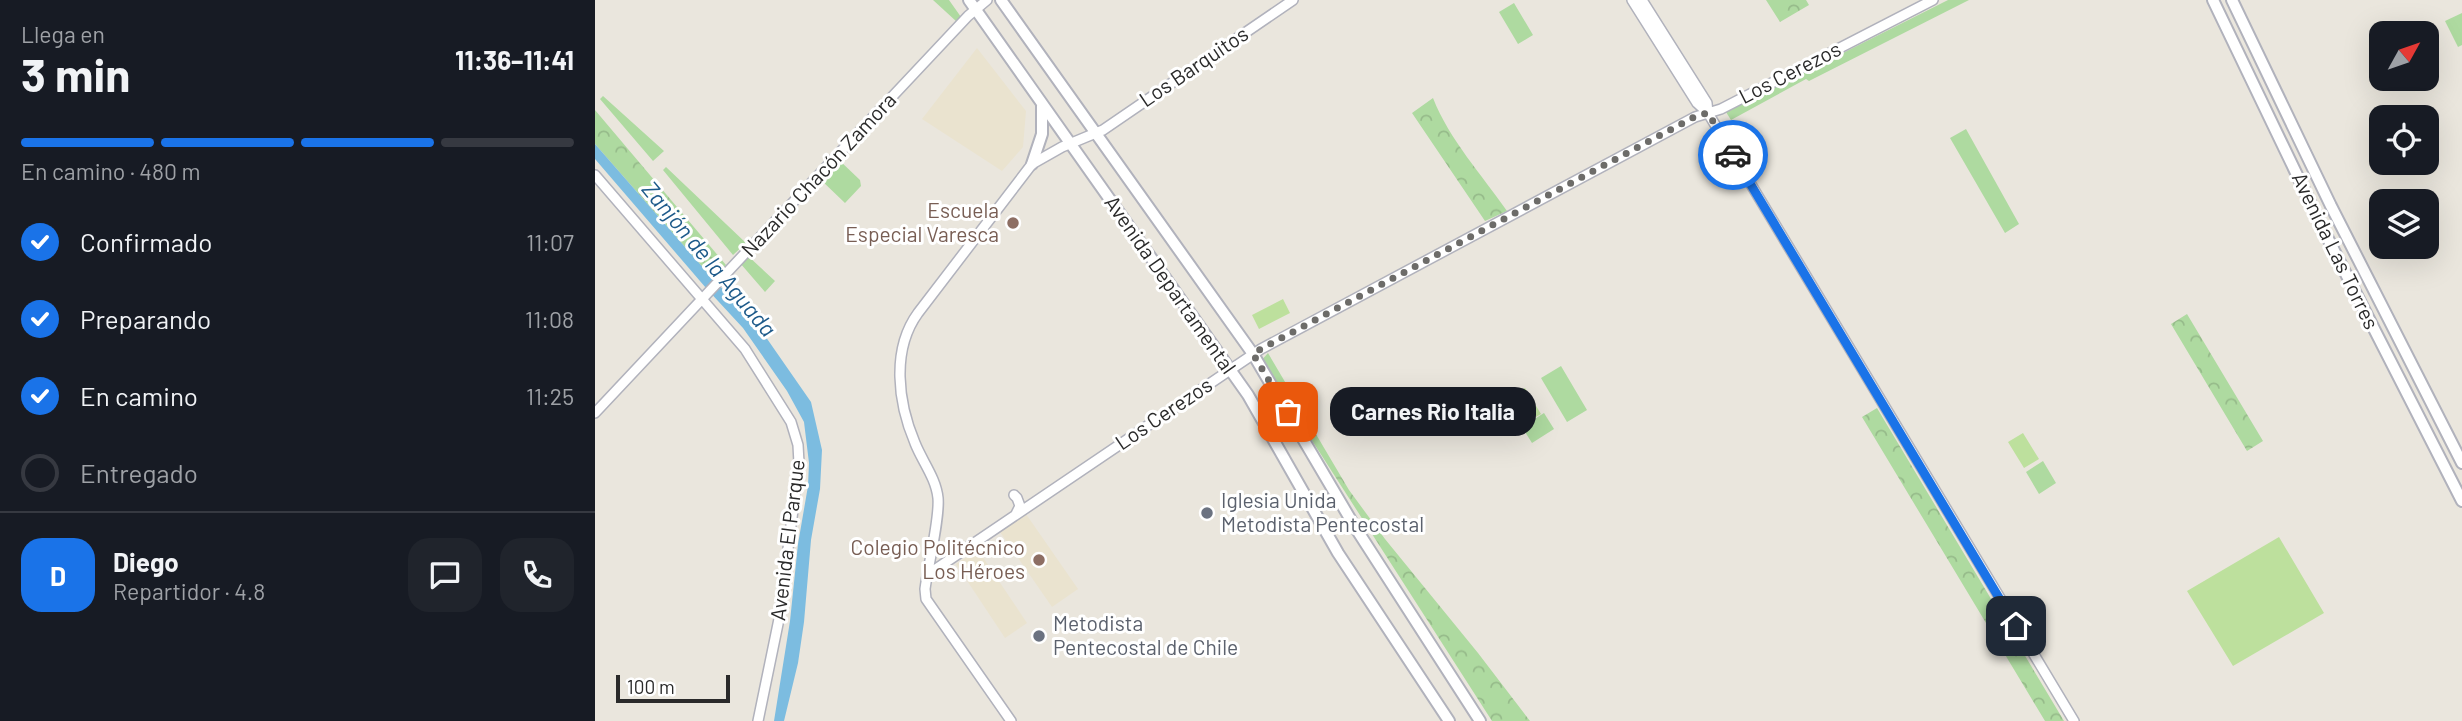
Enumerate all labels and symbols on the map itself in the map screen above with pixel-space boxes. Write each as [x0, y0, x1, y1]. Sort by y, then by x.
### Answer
street label: Los Barquitos [1134, 20, 1252, 111]
north arrow [2369, 21, 2439, 91]
street label: Los Cerezos [1734, 35, 1845, 108]
street label: Nazario Chacón Zamora [735, 87, 900, 261]
courier [1698, 120, 1768, 190]
street label: Avenida Las Torres [2288, 168, 2385, 333]
water label: Zanjón de la Aguada [637, 175, 783, 342]
street label: Avenida Departamental [1100, 190, 1242, 378]
place label: Escuela Especial Varesca [845, 197, 999, 246]
marker: Escuela Especial Varesca [1005, 215, 1021, 231]
street label: Los Cerezos [1110, 371, 1216, 454]
pin [1258, 382, 1318, 442]
callout: Carnes Rio Italia [1330, 388, 1537, 436]
street label: Avenida El Parque [764, 458, 809, 622]
place label: Iglesia Unida Metodista Pentecostal [1221, 487, 1424, 536]
marker: Iglesia Unida Metodista Pentecostal [1199, 505, 1215, 521]
place label: Colegio Politécnico Los Héroes [850, 534, 1025, 583]
marker: Colegio Politécnico Los Héroes [1031, 552, 1047, 568]
pin [1986, 596, 2046, 656]
place label: Metodista Pentecostal de Chile [1053, 610, 1238, 659]
marker: Metodista Pentecostal de Chile [1031, 628, 1047, 644]
scale bar [616, 672, 730, 704]

